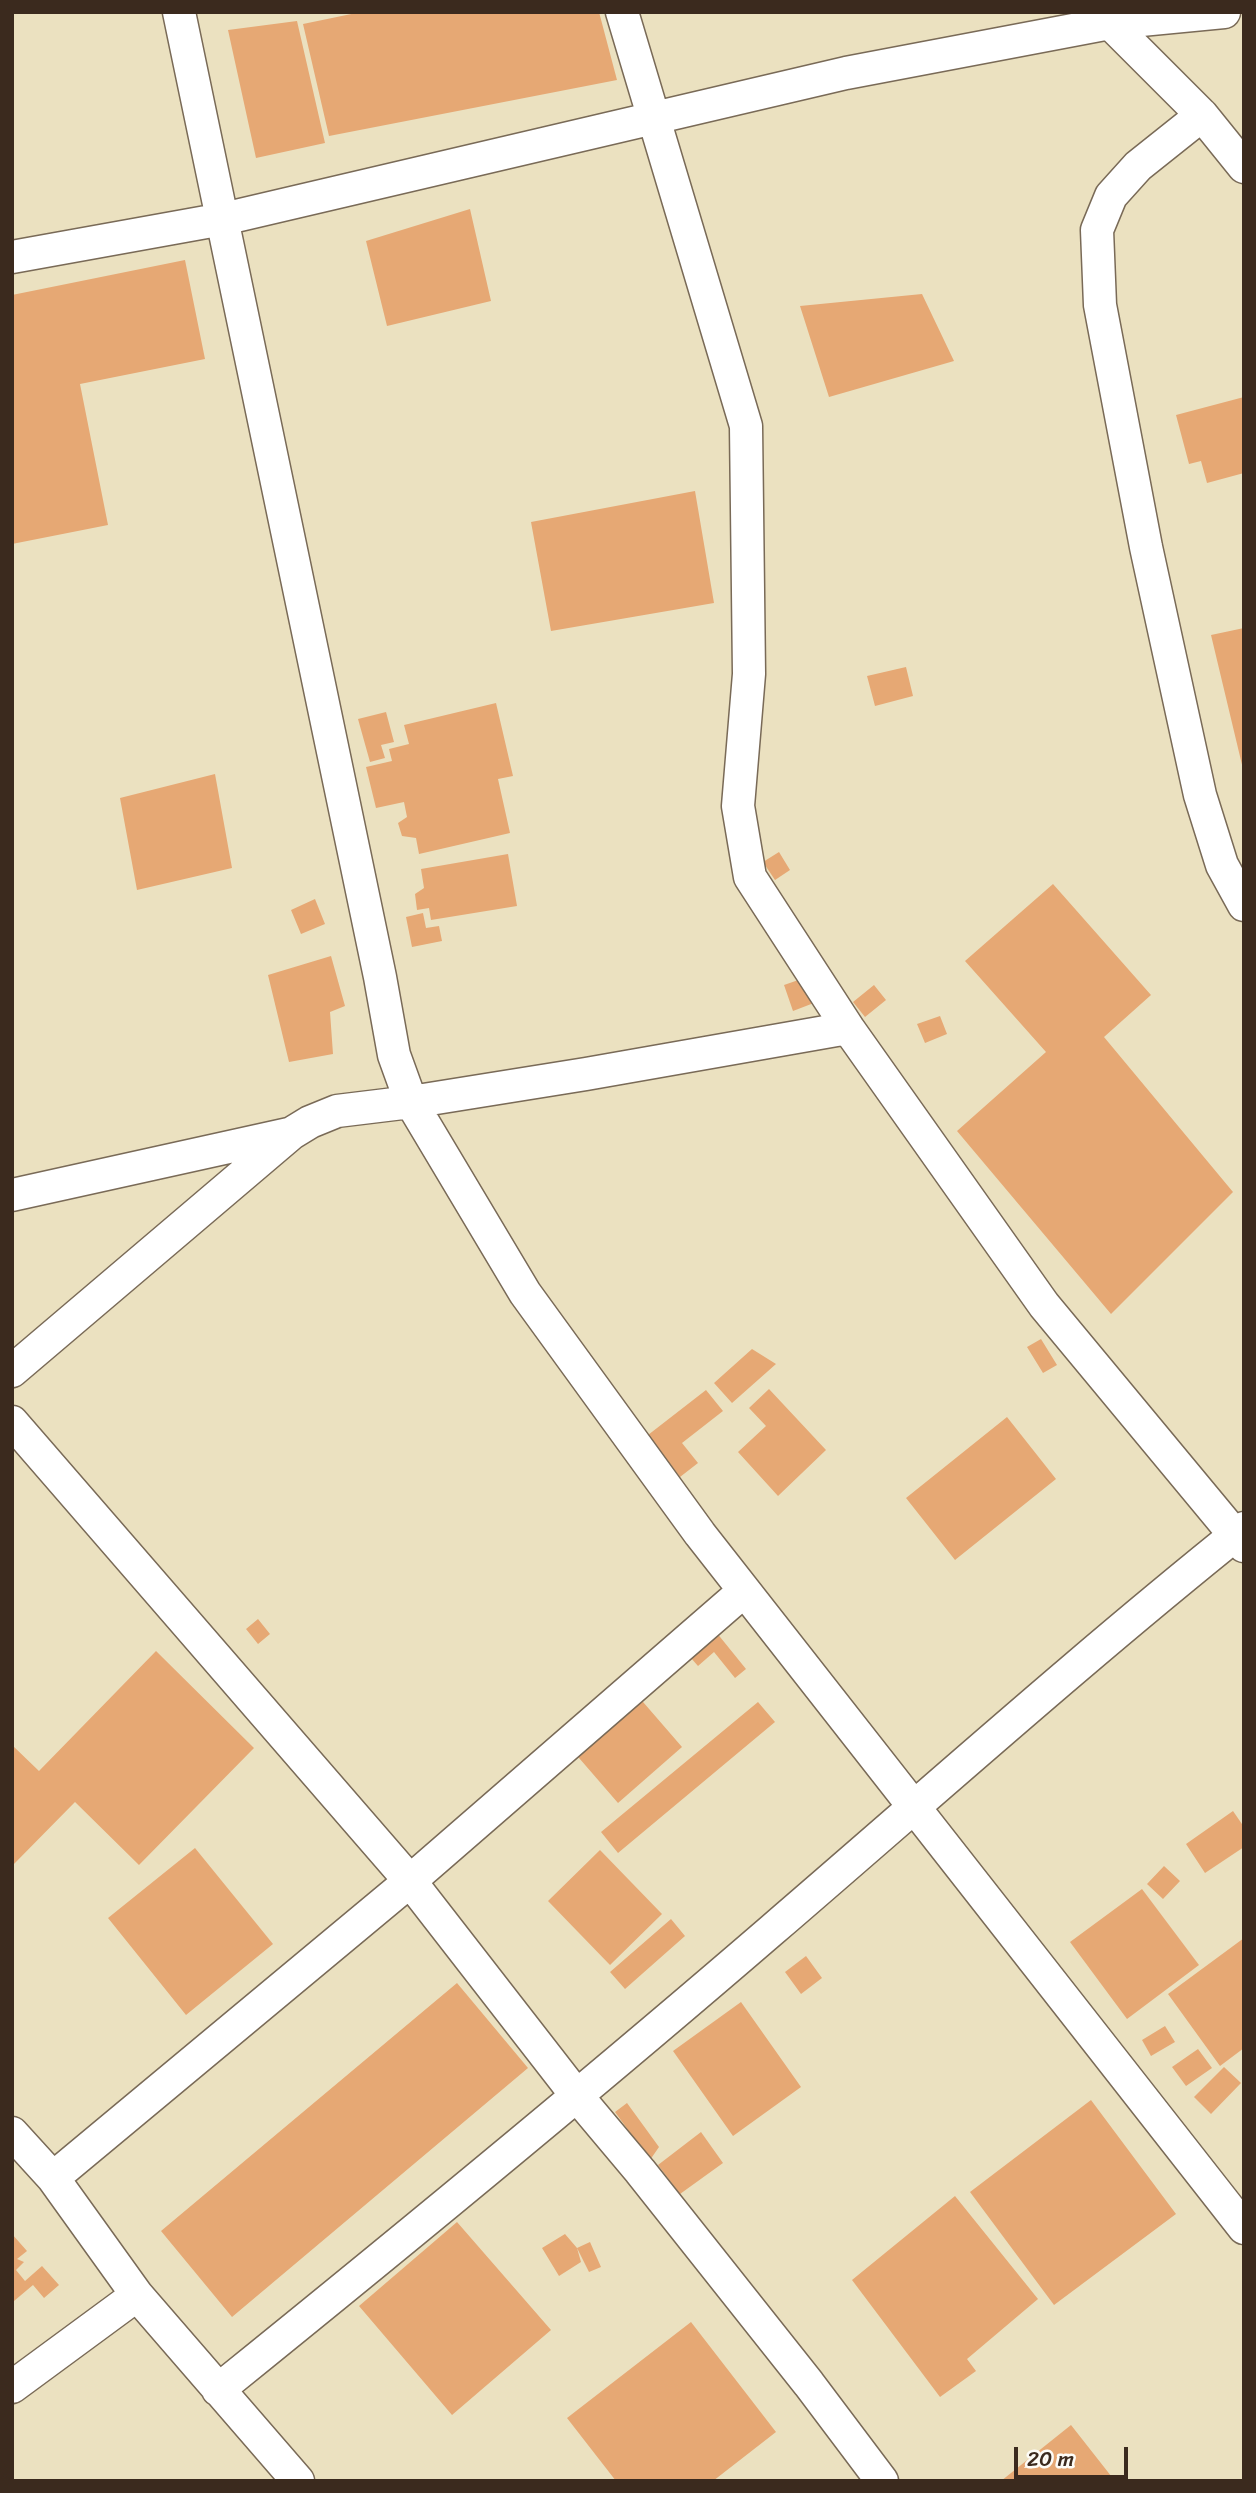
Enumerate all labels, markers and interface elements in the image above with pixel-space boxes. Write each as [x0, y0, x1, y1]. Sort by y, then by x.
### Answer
scale bar [1018, 2434, 1132, 2478]
text: 20 m [1027, 2440, 1074, 2478]

